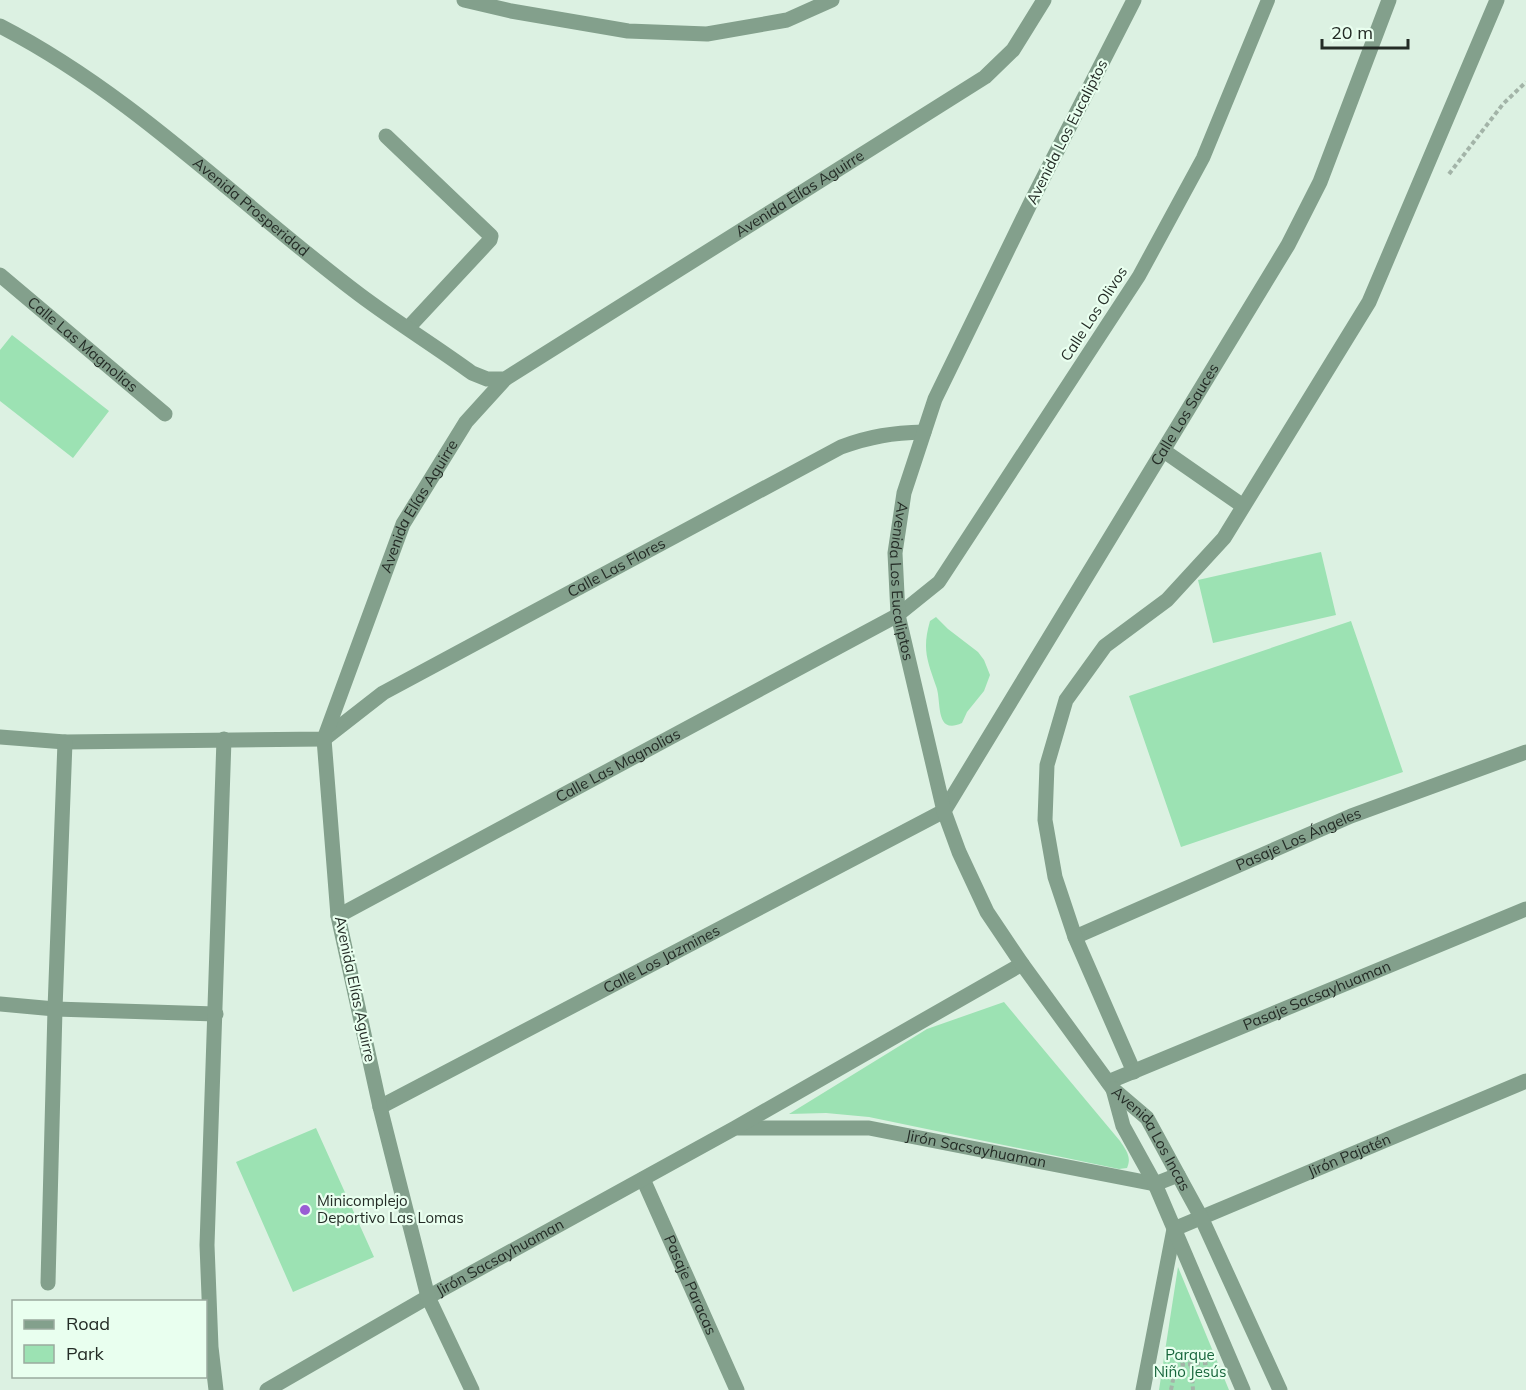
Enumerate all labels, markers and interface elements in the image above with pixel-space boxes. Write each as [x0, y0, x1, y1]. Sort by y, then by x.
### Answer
scale bar [1322, 12, 1408, 50]
text: 20 m [1331, 21, 1373, 44]
street label: Avenida Los Eucaliptos [1022, 56, 1111, 207]
street label: Avenida Elías Aguirre [731, 146, 867, 241]
street label: Avenida Prosperidad [189, 153, 313, 260]
street label: Calle Los Olivos [1056, 263, 1131, 365]
street label: Calle Las Magnolias [24, 292, 142, 396]
street label: Calle Los Sauces [1146, 360, 1223, 469]
street label: Avenida Elías Aguirre [376, 436, 462, 575]
street label: Avenida Los Eucaliptos [886, 501, 918, 662]
street label: Calle Las Flores [564, 533, 668, 601]
street label: Calle Las Magnolias [552, 724, 683, 806]
street label: Pasaje Los Ángeles [1233, 803, 1364, 874]
street label: Avenida Elías Aguirre [331, 914, 380, 1063]
street label: Calle Los Jazmines [600, 920, 723, 997]
street label: Pasaje Sacsayhuaman [1240, 956, 1393, 1034]
street label: Avenida Los Incas [1108, 1082, 1195, 1194]
street label: Jirón Sacsayhuaman [904, 1125, 1048, 1171]
street label: Jirón Pajatén [1305, 1129, 1393, 1181]
place label: Minicomplejo Deportivo Las Lomas [317, 1191, 464, 1227]
marker: Minicomplejo Deportivo Las Lomas [298, 1203, 312, 1217]
street label: Jirón Sacsayhuaman [433, 1214, 567, 1300]
street label: Pasaje Paracas [660, 1232, 721, 1338]
legend [12, 1300, 207, 1378]
text: Road [66, 1312, 110, 1335]
text: Park [66, 1342, 105, 1365]
park label: Parque Niño Jesús [1154, 1345, 1226, 1381]

